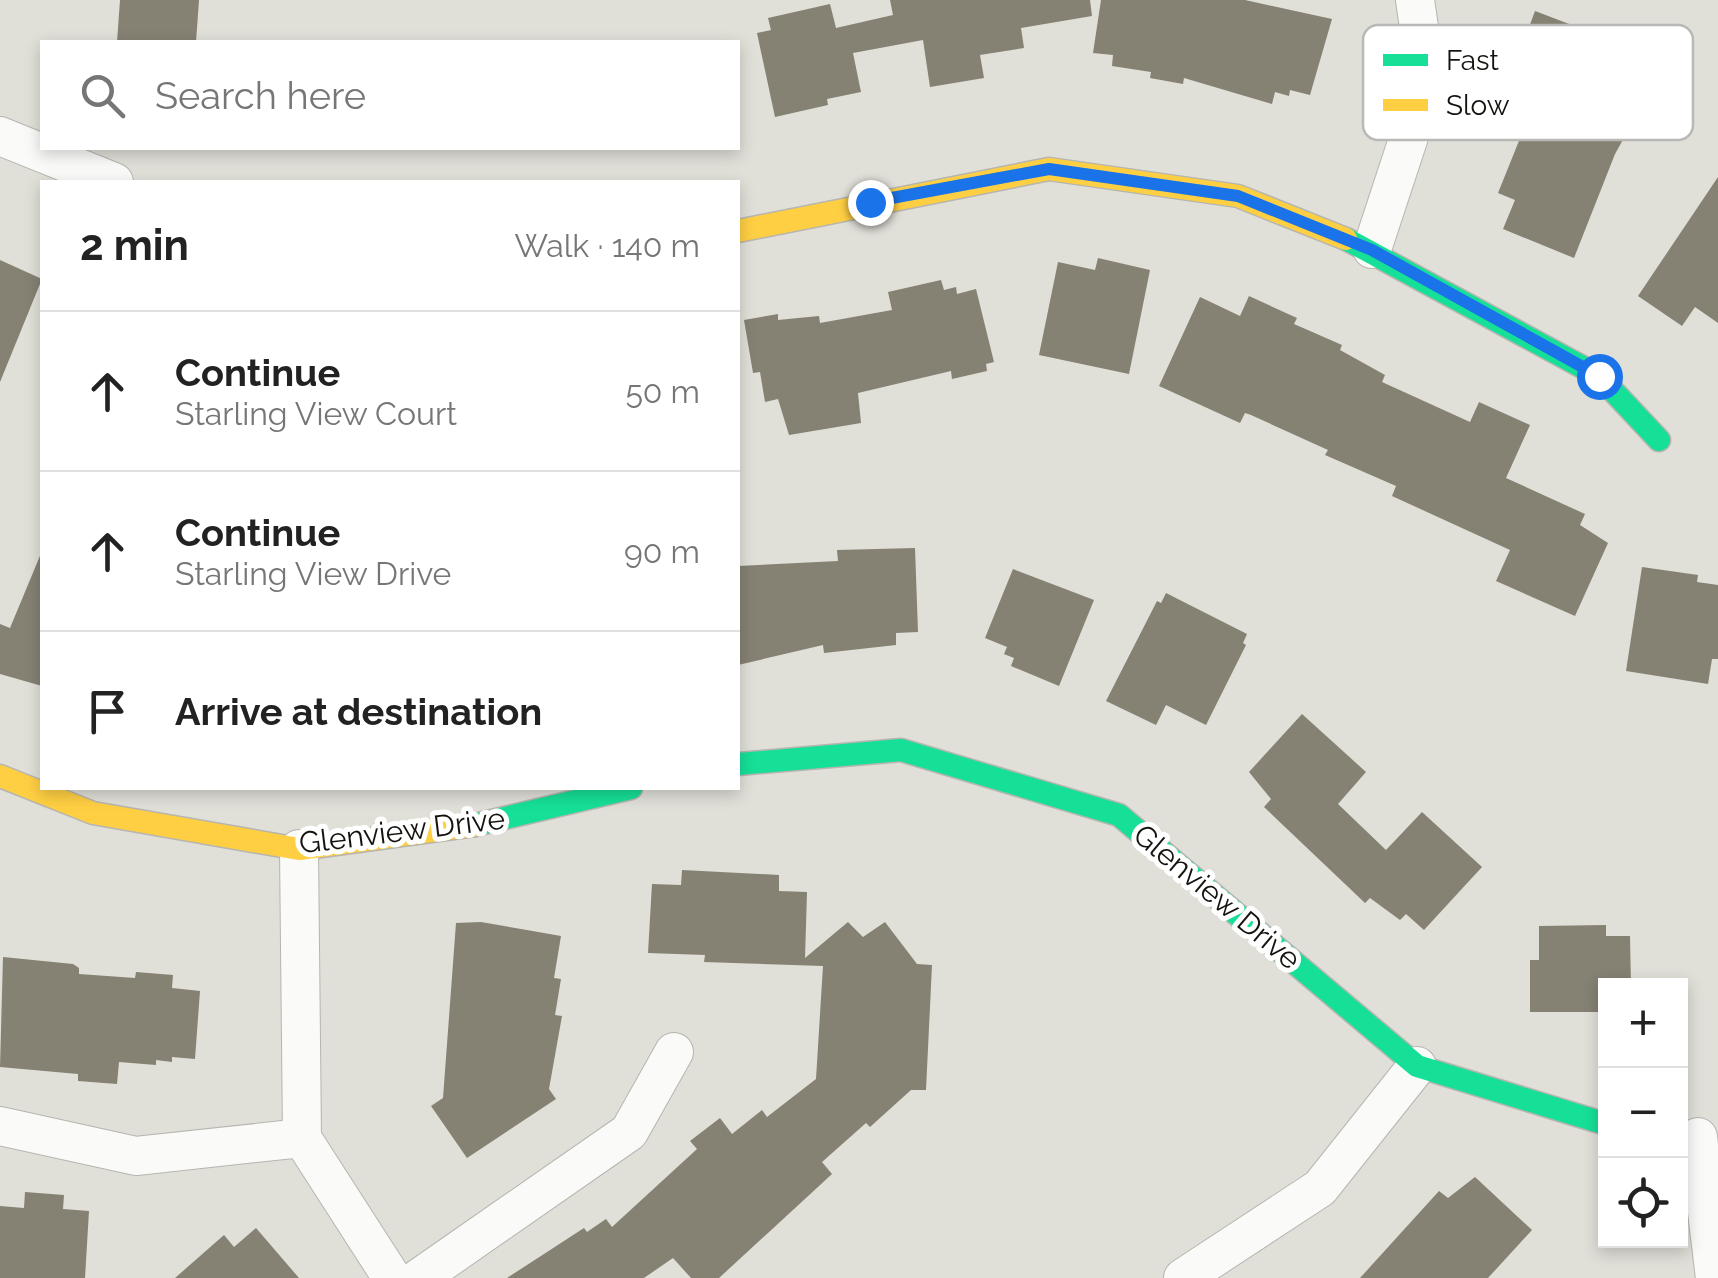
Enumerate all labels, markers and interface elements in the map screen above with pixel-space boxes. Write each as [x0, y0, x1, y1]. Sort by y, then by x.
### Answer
legend [1363, 25, 1693, 140]
search box [40, 40, 740, 150]
text: Fast [1446, 44, 1499, 77]
icon: search [75, 68, 130, 123]
text: Search here [155, 73, 366, 118]
text: Slow [1446, 89, 1510, 122]
route end [848, 180, 894, 226]
text: 2 min [80, 221, 189, 270]
text: Walk · 140 m [514, 227, 700, 264]
text: Continue [175, 350, 340, 395]
route start [1577, 354, 1623, 400]
icon: ahead [80, 364, 135, 419]
text: 50 m [625, 373, 700, 410]
text: Starling View Court [175, 395, 457, 432]
text: Continue [175, 510, 340, 555]
icon: ahead [80, 524, 135, 579]
text: 90 m [624, 533, 700, 570]
text: Starling View Drive [175, 555, 451, 592]
icon: arrive [80, 684, 135, 739]
text: Arrive at destination [175, 689, 542, 734]
street label: Glenview Drive [297, 801, 507, 860]
street label: Glenview Drive [1127, 817, 1308, 977]
map controls [1598, 978, 1688, 1248]
button: + [1598, 978, 1688, 1068]
button: − [1598, 1068, 1688, 1158]
button: locate [1598, 1158, 1688, 1248]

